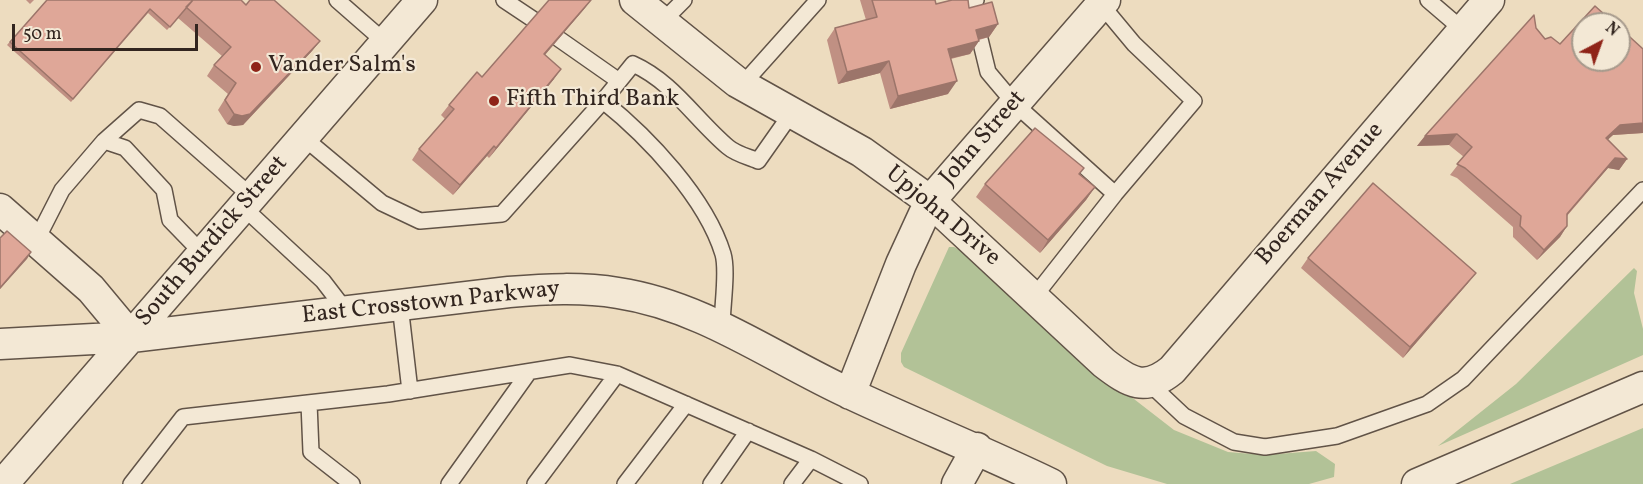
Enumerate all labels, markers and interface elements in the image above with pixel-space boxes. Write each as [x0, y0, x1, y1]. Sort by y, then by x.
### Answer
scale bar [15, 12, 201, 50]
north arrow [1571, 12, 1631, 72]
text: N [1600, 18, 1623, 42]
text: 50 m [23, 22, 62, 47]
place label: Vander Salm's [268, 53, 416, 81]
marker: Vander Salm's [249, 60, 263, 74]
street label: John Street [935, 85, 1033, 193]
place label: Fifth Third Bank [506, 87, 679, 115]
marker: Fifth Third Bank [487, 94, 501, 108]
street label: Boerman Avenue [1251, 118, 1391, 272]
street label: South Burdick Street [131, 151, 295, 333]
street label: Upjohn Drive [879, 161, 1005, 273]
street label: East Crosstown Parkway [301, 276, 561, 332]

